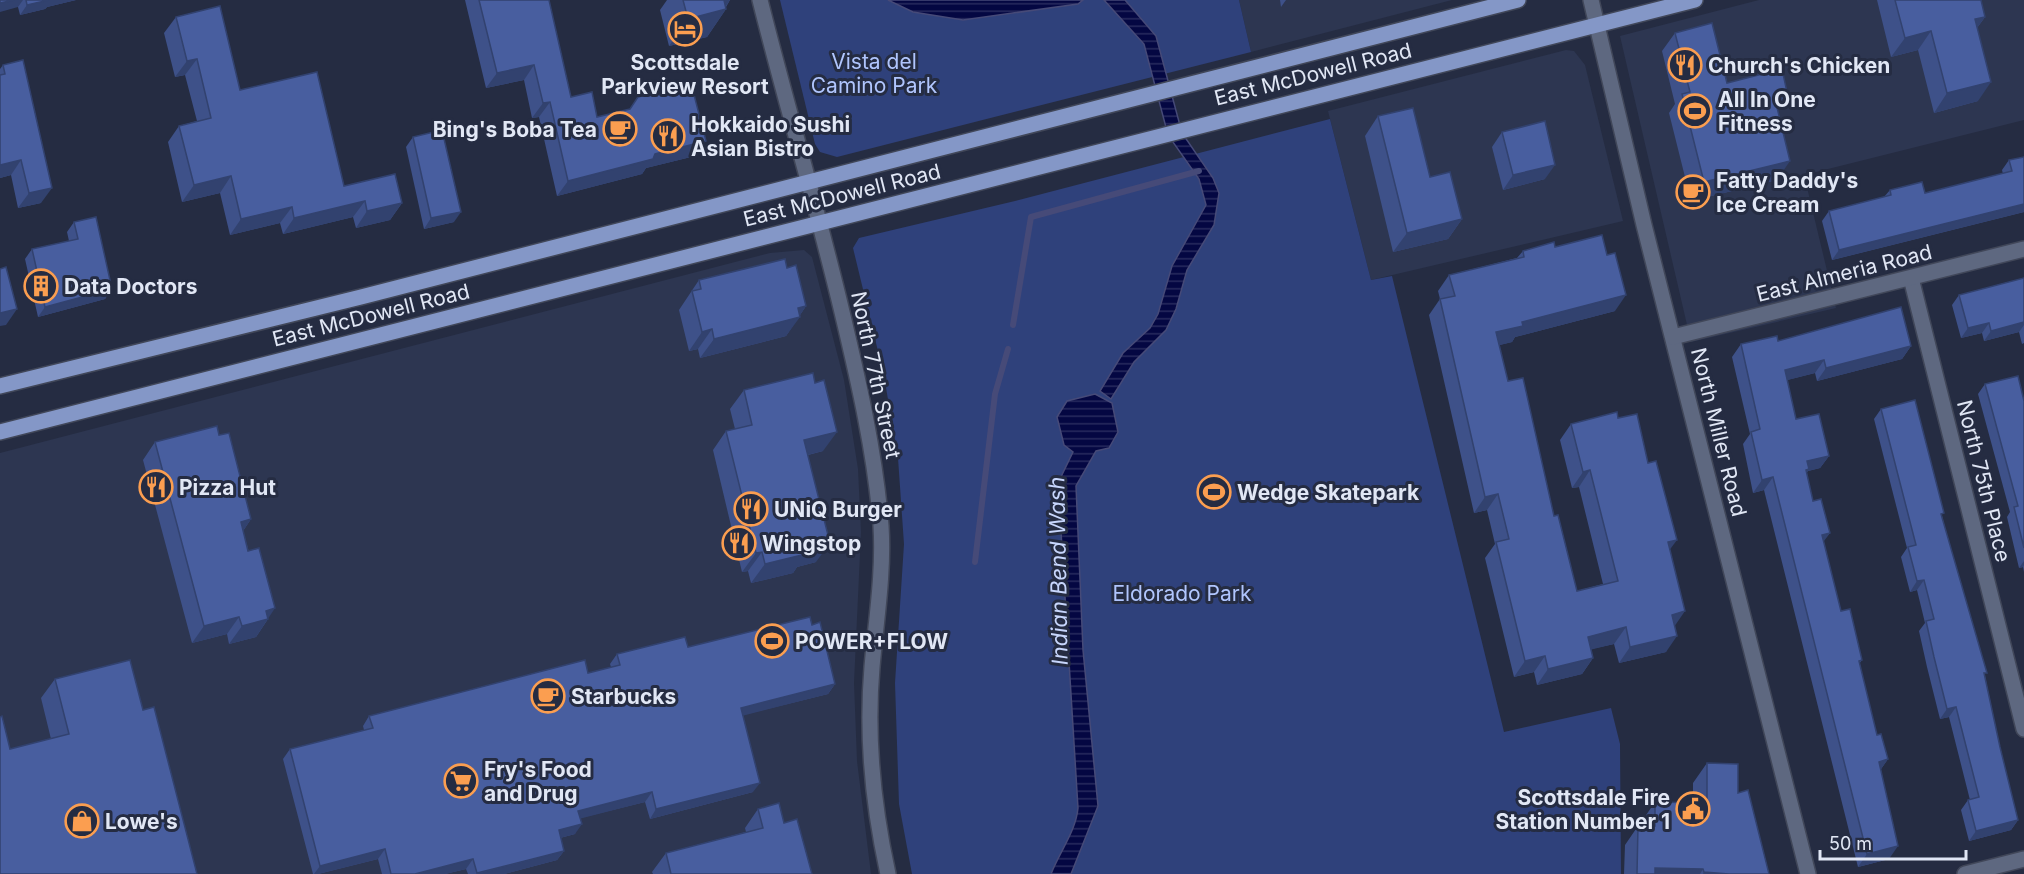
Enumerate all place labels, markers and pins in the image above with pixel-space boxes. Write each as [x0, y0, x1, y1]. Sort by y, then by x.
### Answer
hotel icon: Scottsdale Parkview Resort [667, 11, 703, 47]
restaurant icon: Church's Chicken [1667, 47, 1703, 83]
place label: Scottsdale Parkview Resort [601, 50, 769, 99]
place label: Church's Chicken [1708, 53, 1890, 78]
place label: All In One Fitness [1718, 87, 1816, 136]
sports icon: All In One Fitness [1677, 93, 1713, 129]
cafe icon: Bing's Boba Tea [602, 111, 638, 147]
place label: Hokkaido Sushi Asian Bistro [691, 112, 850, 161]
place label: Bing's Boba Tea [433, 117, 597, 142]
restaurant icon: Hokkaido Sushi Asian Bistro [650, 118, 686, 154]
place label: Fatty Daddy's Ice Cream [1716, 168, 1858, 217]
cafe icon: Fatty Daddy's Ice Cream [1675, 174, 1711, 210]
building icon: Data Doctors [23, 268, 59, 304]
place label: Data Doctors [64, 274, 197, 299]
restaurant icon: Pizza Hut [138, 469, 174, 505]
sports icon: Wedge Skatepark [1196, 474, 1232, 510]
place label: Pizza Hut [179, 475, 276, 500]
place label: Wedge Skatepark [1237, 480, 1420, 505]
restaurant icon: UNiQ Burger [733, 491, 769, 527]
place label: UNiQ Burger [774, 497, 902, 522]
restaurant icon: Wingstop [721, 525, 757, 561]
place label: Wingstop [762, 531, 861, 556]
sports icon: POWER+FLOW [754, 623, 790, 659]
place label: POWER+FLOW [795, 629, 948, 654]
cafe icon: Starbucks [530, 678, 566, 714]
place label: Starbucks [571, 684, 676, 709]
place label: Fry's Food and Drug [484, 757, 592, 806]
supermarket icon: Fry's Food and Drug [443, 763, 479, 799]
place label: Scottsdale Fire Station Number 1 [1495, 785, 1670, 834]
public building icon: Scottsdale Fire Station Number 1 [1675, 791, 1711, 827]
shop icon: Lowe's [64, 803, 100, 839]
place label: Lowe's [105, 809, 178, 834]

